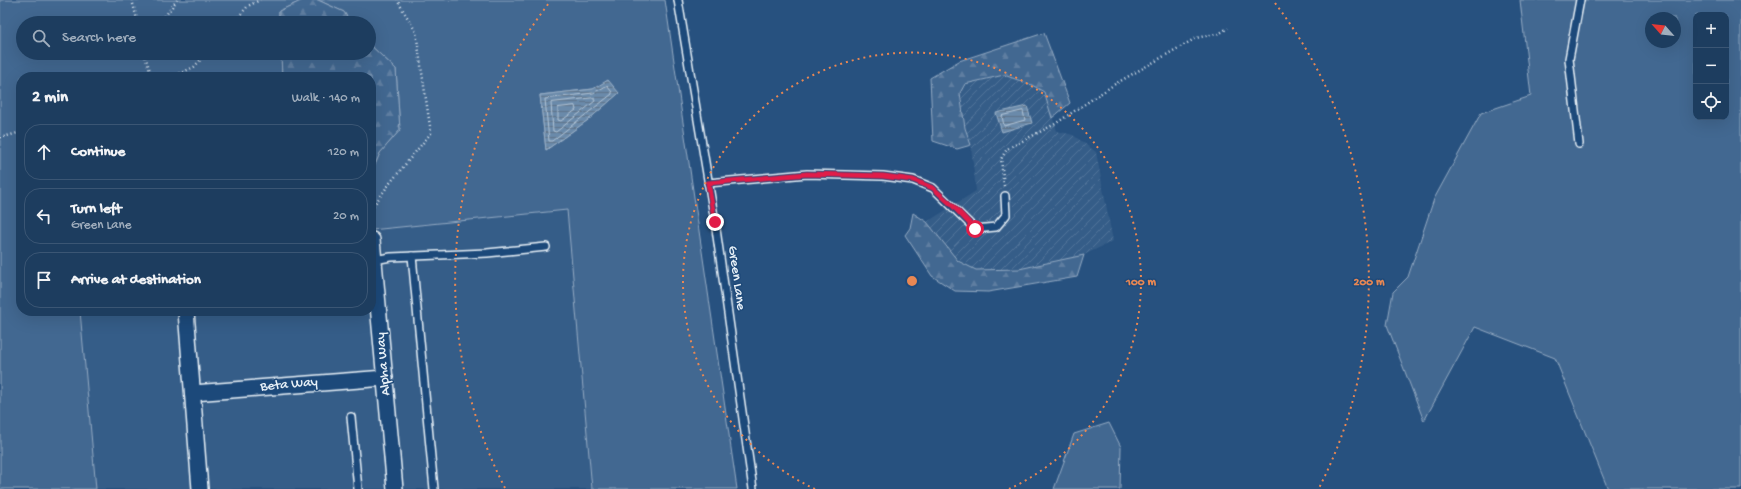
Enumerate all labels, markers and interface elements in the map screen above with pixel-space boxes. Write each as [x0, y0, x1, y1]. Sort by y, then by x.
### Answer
north arrow [1645, 12, 1681, 48]
map controls [1693, 12, 1729, 120]
button: + [1693, 12, 1729, 48]
search box [16, 16, 376, 60]
icon: search [30, 27, 52, 49]
text: Search here [62, 29, 136, 47]
button: − [1693, 48, 1729, 84]
button: locate [1693, 84, 1729, 120]
text: 2 min [32, 88, 68, 108]
text: Walk · 140 m [292, 91, 360, 106]
icon: ahead [33, 141, 55, 163]
text: Continue [71, 143, 125, 161]
text: 120 m [328, 145, 359, 160]
text: Turn left [71, 200, 122, 218]
icon: left [33, 205, 55, 227]
text: 20 m [333, 209, 359, 224]
route end [706, 213, 724, 231]
text: Green Lane [71, 218, 131, 233]
route start [966, 220, 984, 238]
street label: Green Lane [723, 245, 749, 312]
icon: arrive [33, 269, 55, 291]
text: Arrive at destination [71, 271, 201, 289]
centre of rings [905, 274, 919, 288]
text: 100 m [1125, 276, 1156, 290]
text: 200 m [1354, 276, 1385, 290]
street label: Alpha Way [373, 332, 395, 396]
street label: Beta Way [258, 374, 319, 396]

